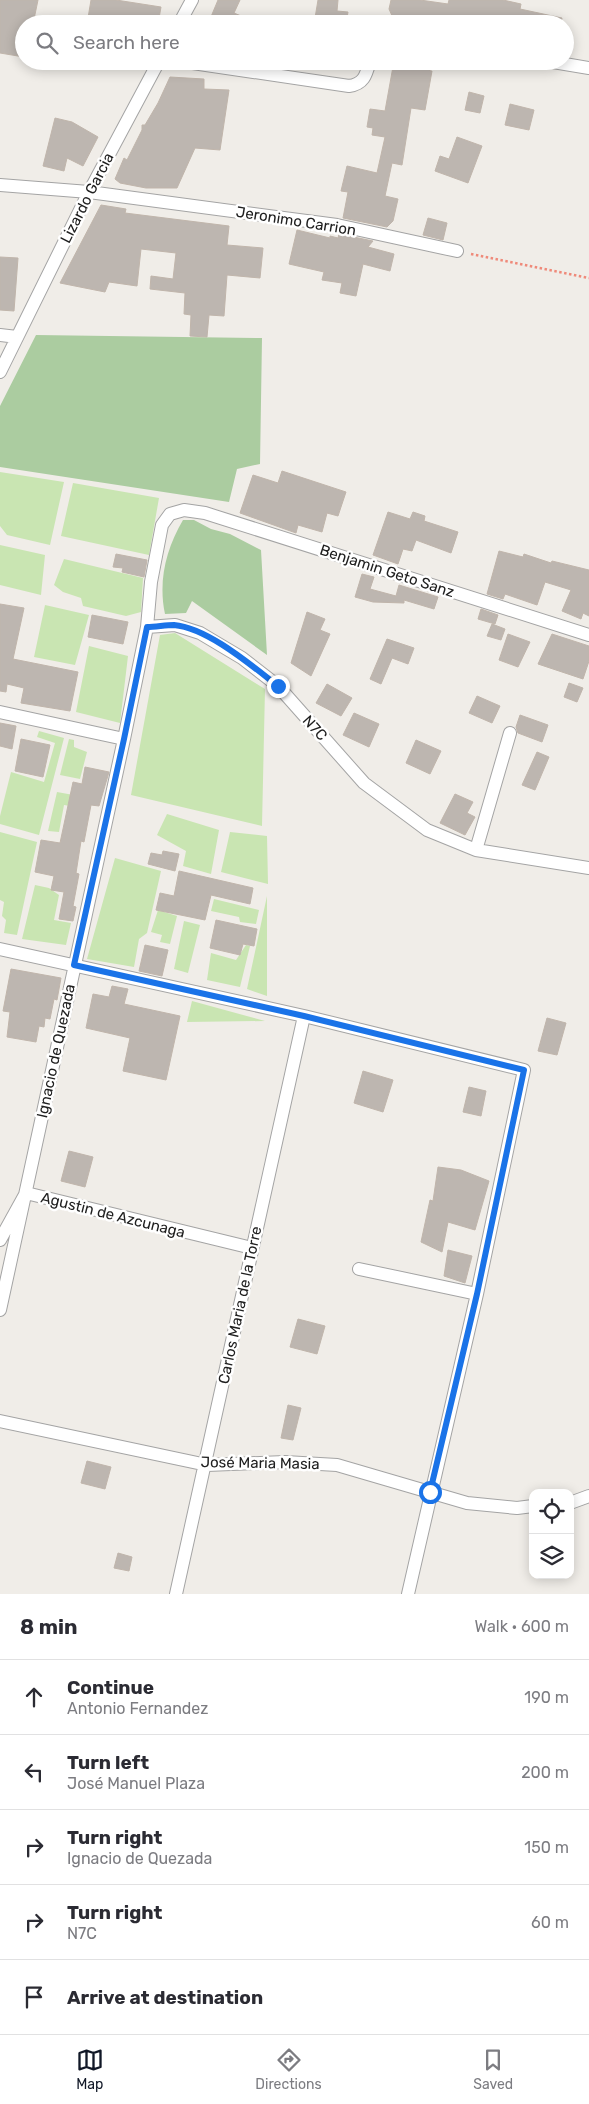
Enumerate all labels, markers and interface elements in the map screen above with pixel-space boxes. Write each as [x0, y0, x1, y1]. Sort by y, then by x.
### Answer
search box [15, 15, 574, 70]
icon: search [33, 29, 61, 57]
text: Search here [73, 31, 180, 54]
street label: Lizardo Garcia [57, 150, 117, 246]
street label: Jeronimo Carrion [235, 203, 357, 239]
street label: Benjamin Geto Sanz [317, 541, 457, 601]
route end [267, 675, 290, 698]
street label: N7C [299, 712, 331, 744]
street label: Ignacio de Quezada [33, 982, 79, 1120]
street label: Agustin de Azcunaga [39, 1188, 187, 1242]
street label: Carlos Maria de la Torre [214, 1225, 266, 1385]
street label: José Maria Masia [200, 1453, 320, 1473]
route start [419, 1481, 442, 1504]
map controls [529, 1489, 574, 1579]
button: locate [529, 1489, 574, 1534]
button: layers [529, 1534, 574, 1579]
text: 8 min [20, 1614, 77, 1639]
text: Walk · 600 m [474, 1617, 569, 1636]
text: Continue [67, 1676, 154, 1699]
icon: ahead [20, 1683, 48, 1711]
text: 190 m [524, 1688, 569, 1707]
text: Antonio Fernandez [67, 1699, 208, 1718]
text: Turn left [67, 1751, 149, 1774]
icon: left [20, 1758, 48, 1786]
text: 200 m [521, 1763, 569, 1782]
text: José Manuel Plaza [67, 1774, 205, 1793]
text: Turn right [67, 1826, 162, 1849]
icon: right [20, 1833, 48, 1861]
text: 150 m [524, 1838, 569, 1857]
text: Ignacio de Quezada [67, 1849, 212, 1868]
text: Turn right [67, 1901, 162, 1924]
icon: right [20, 1908, 48, 1936]
text: 60 m [531, 1913, 569, 1932]
text: N7C [67, 1924, 97, 1943]
icon: arrive [20, 1983, 48, 2011]
text: Arrive at destination [67, 1986, 263, 2009]
tab: Map [76, 2046, 104, 2093]
tab: Directions [255, 2046, 322, 2093]
tab: Saved [473, 2046, 513, 2093]

